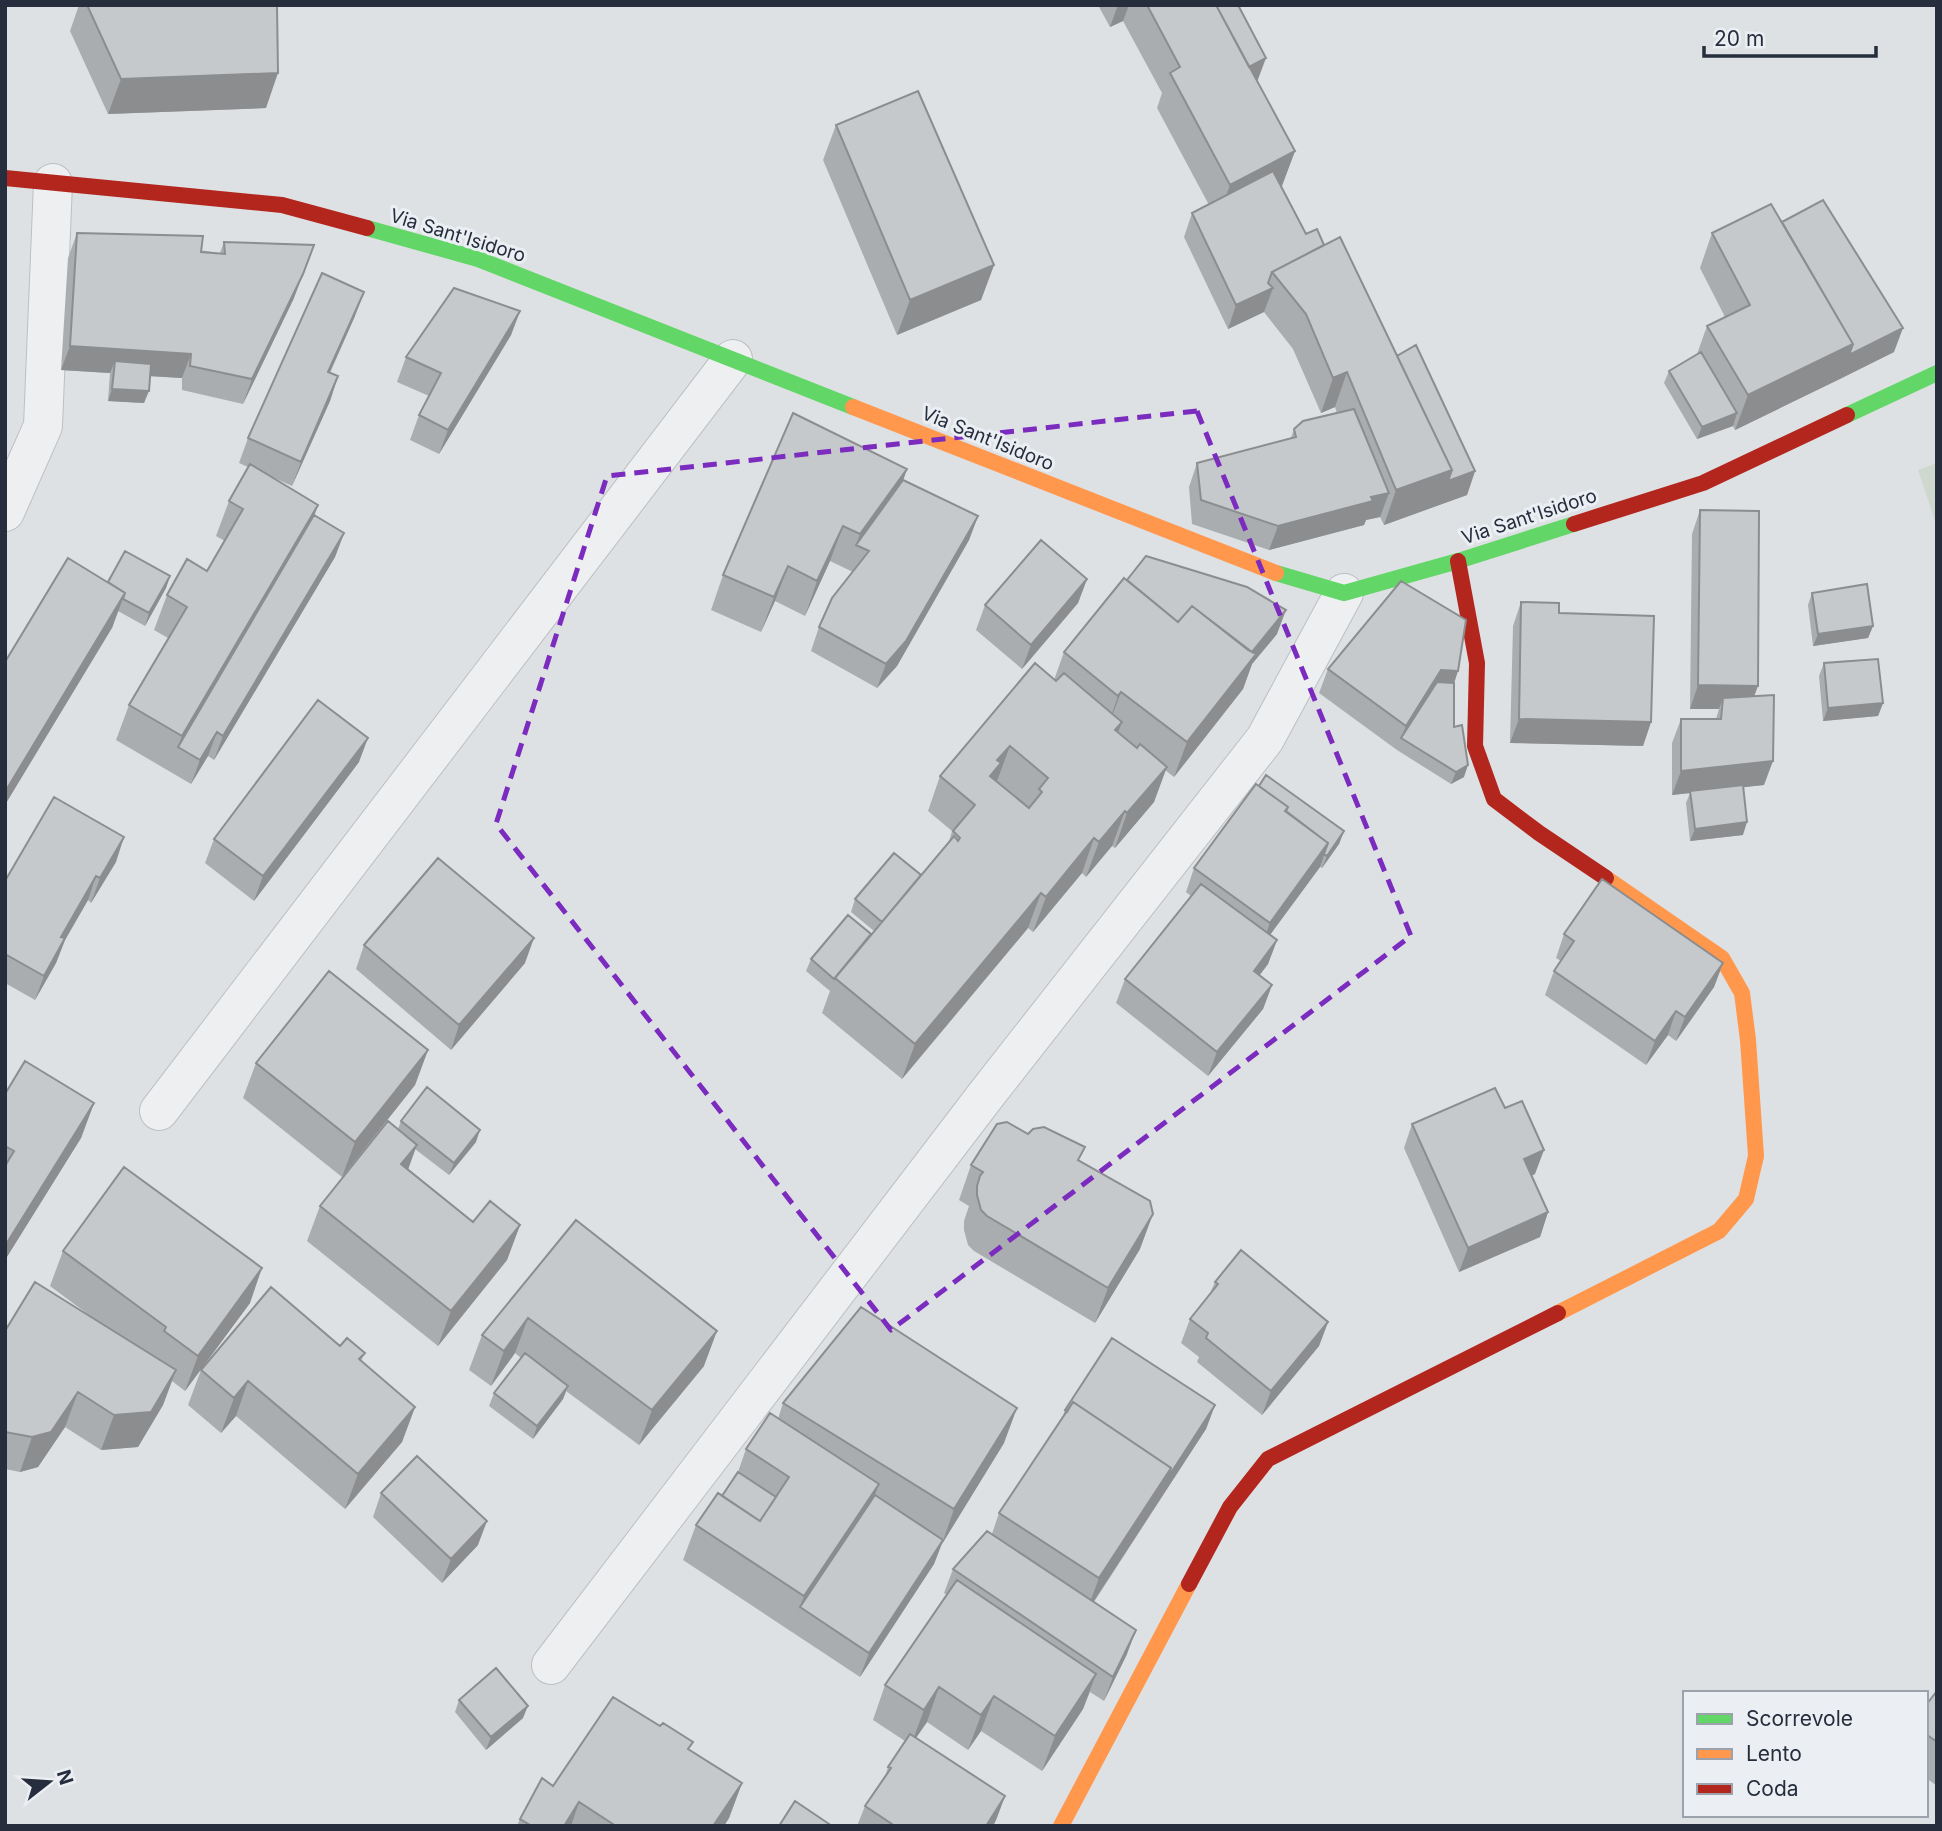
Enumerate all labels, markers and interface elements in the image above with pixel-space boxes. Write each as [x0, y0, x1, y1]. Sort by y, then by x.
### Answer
scale bar [1704, 14, 1876, 58]
text: 20 m [1714, 26, 1764, 51]
street label: Via Sant'Isidoro [387, 204, 529, 267]
street label: Via Sant'Isidoro [918, 401, 1057, 475]
street label: Via Sant'Isidoro [1459, 484, 1600, 549]
legend [1683, 1691, 1928, 1817]
text: Scorrevole [1746, 1706, 1853, 1731]
text: Lento [1746, 1741, 1802, 1766]
north arrow [14, 1747, 84, 1817]
text: N [52, 1767, 78, 1787]
text: Coda [1746, 1776, 1799, 1801]

